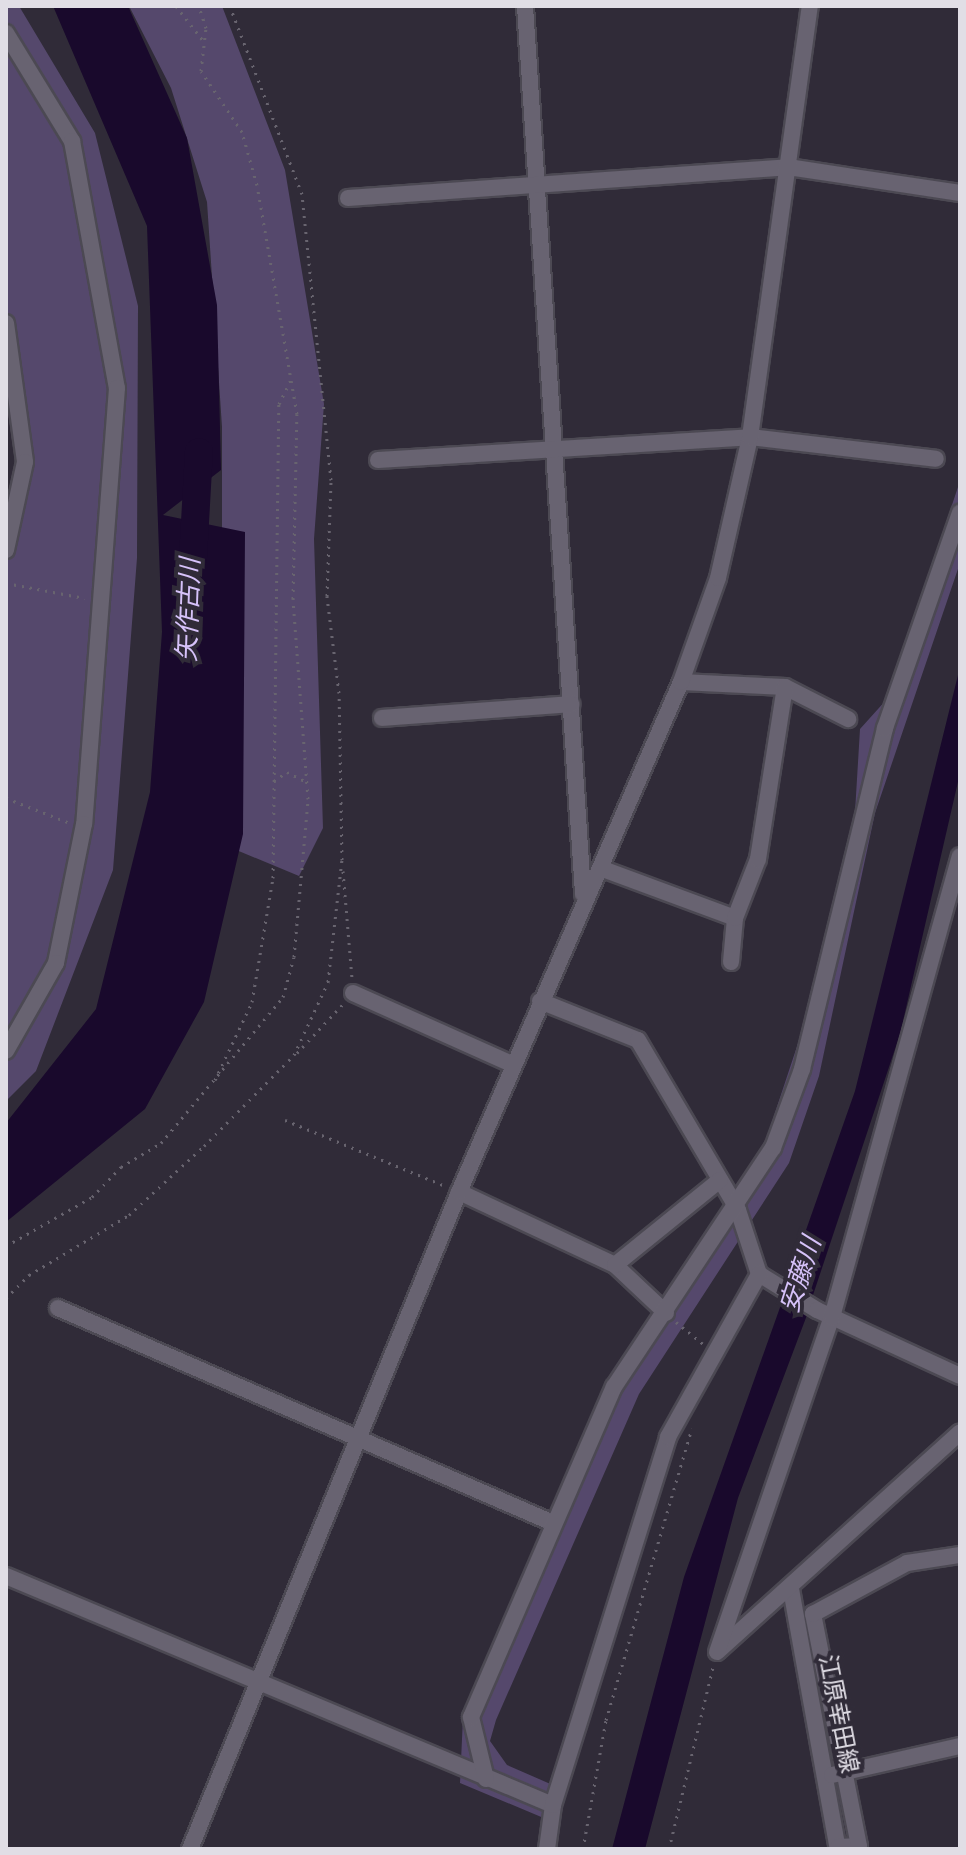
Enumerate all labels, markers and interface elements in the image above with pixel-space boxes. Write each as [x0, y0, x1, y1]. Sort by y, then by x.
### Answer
water label: 矢作古川 [172, 557, 206, 663]
water label: 安藤川 [774, 1233, 828, 1317]
street label: 江原幸田線 [813, 1652, 865, 1776]

